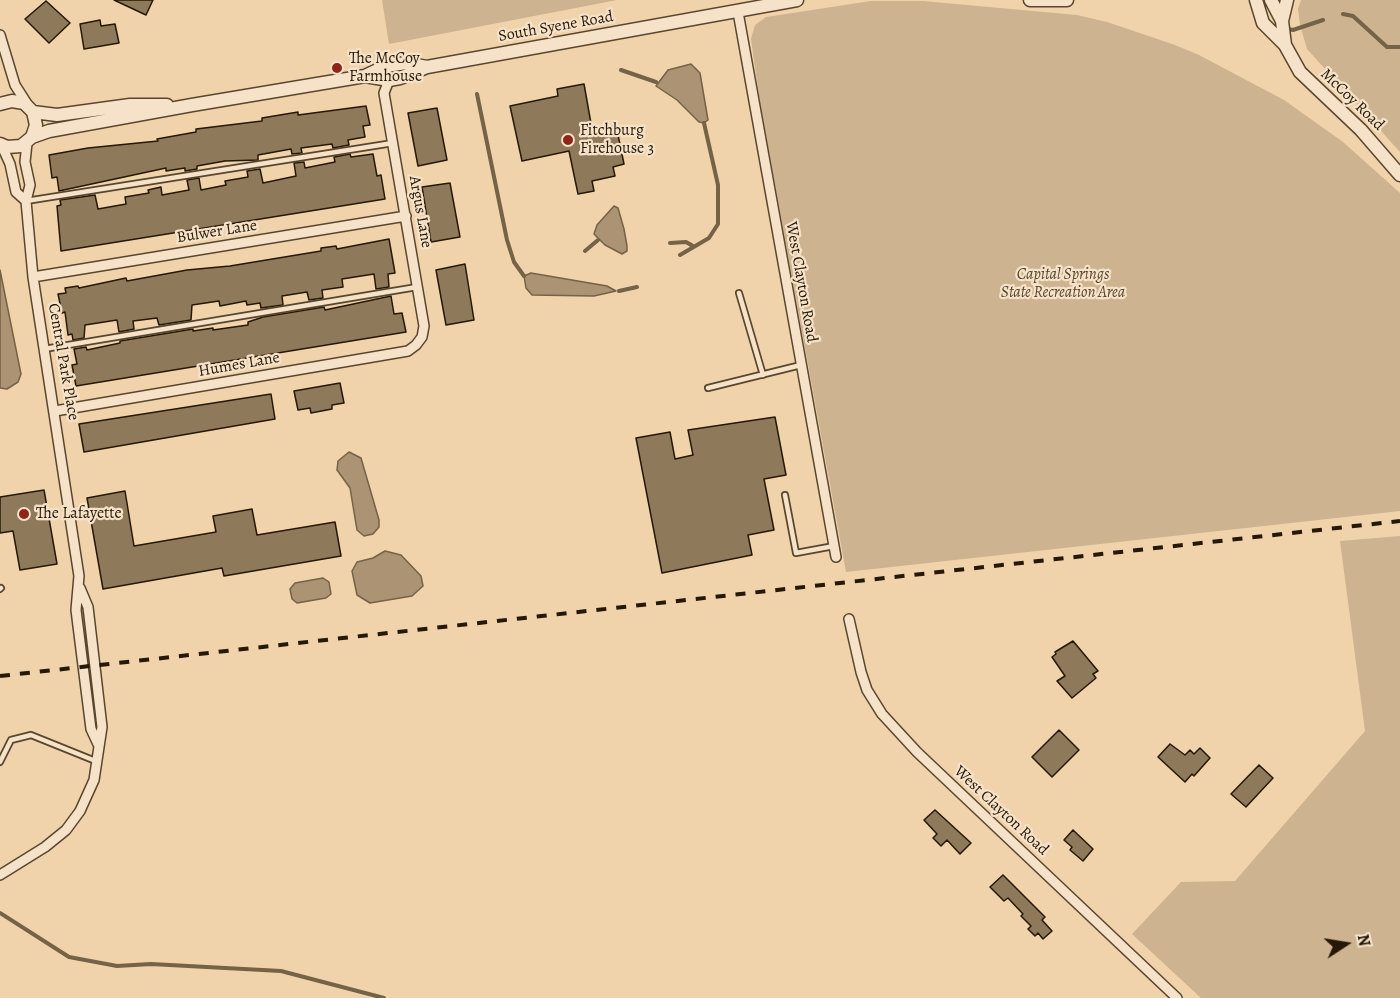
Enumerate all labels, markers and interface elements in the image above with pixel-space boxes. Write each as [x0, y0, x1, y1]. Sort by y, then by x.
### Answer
street label: South Syene Road [497, 7, 615, 47]
place label: The McCoy Farmhouse [349, 49, 422, 87]
marker: The McCoy Farmhouse [330, 61, 344, 75]
street label: McCoy Road [1316, 65, 1388, 135]
place label: Fitchburg Firehouse 3 [580, 121, 654, 159]
marker: Fitchburg Firehouse 3 [561, 133, 575, 147]
street label: Argus Lane [404, 174, 436, 250]
street label: Bulwer Lane [175, 216, 259, 248]
street label: West Clayton Road [781, 220, 821, 344]
park label: Capital Springs State Recreation Area [1001, 265, 1125, 303]
street label: Central Park Place [43, 302, 83, 422]
street label: Humes Lane [197, 348, 281, 382]
place label: The Lafayette [36, 504, 122, 524]
marker: The Lafayette [17, 507, 31, 521]
street label: West Clayton Road [950, 762, 1052, 860]
north arrow [1316, 914, 1376, 974]
text: N [1352, 932, 1376, 948]

